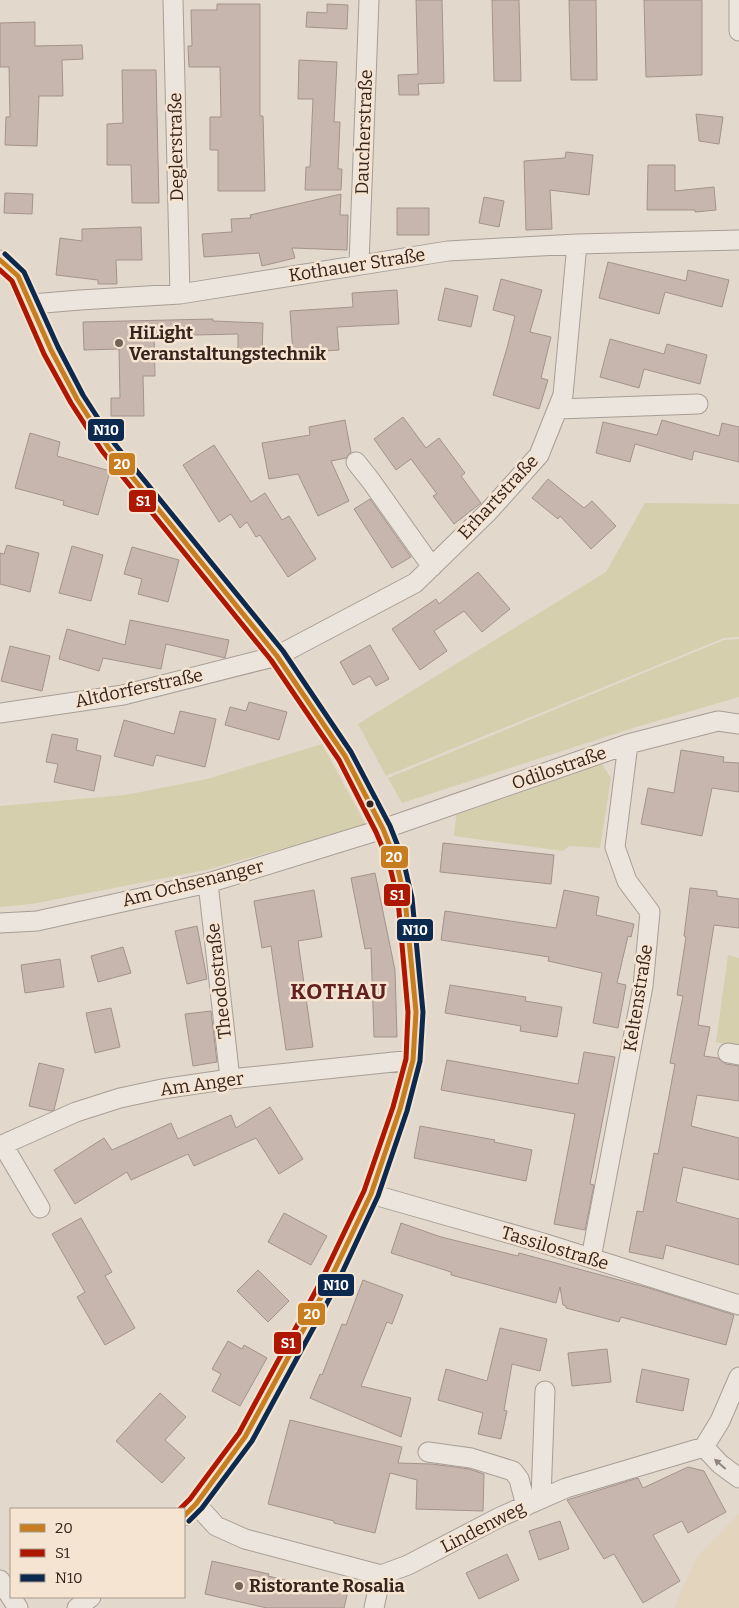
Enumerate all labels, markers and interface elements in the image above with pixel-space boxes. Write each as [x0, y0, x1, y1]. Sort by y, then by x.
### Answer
street label: Daucherstraße [351, 69, 377, 195]
street label: Deglerstraße [164, 92, 188, 202]
street label: Kothauer Straße [287, 243, 427, 287]
place label: HiLight Veranstaltungstechnik [129, 322, 326, 365]
marker: HiLight Veranstaltungstechnik [113, 337, 125, 349]
line badge: N10 [87, 418, 125, 442]
text: N10 [93, 422, 119, 439]
street label: Erhartstraße [453, 450, 543, 544]
line badge: 20 [108, 452, 136, 476]
text: 20 [114, 456, 130, 473]
line badge: S1 [128, 489, 157, 513]
text: S1 [136, 493, 150, 510]
street label: Altdorferstraße [73, 664, 205, 712]
street label: Odilostraße [509, 742, 609, 794]
unlabelled marker [365, 799, 375, 809]
line badge: 20 [380, 845, 409, 869]
text: 20 [386, 849, 402, 866]
street label: Am Ochsenanger [120, 855, 266, 911]
line badge: S1 [383, 883, 411, 907]
text: S1 [390, 887, 404, 904]
line badge: N10 [396, 918, 434, 942]
street label: Theodostraße [202, 922, 236, 1040]
text: N10 [402, 922, 428, 939]
street label: Keltenstraße [619, 943, 657, 1053]
district label: KOTHAU [290, 978, 388, 1005]
street label: Am Anger [159, 1067, 245, 1101]
street label: Tassilostraße [499, 1221, 611, 1275]
line badge: N10 [317, 1273, 355, 1297]
text: N10 [323, 1277, 349, 1294]
line badge: 20 [297, 1302, 326, 1326]
text: 20 [304, 1306, 320, 1323]
line badge: S1 [273, 1331, 302, 1355]
text: S1 [281, 1335, 295, 1352]
one-way arrow [714, 1458, 727, 1469]
street label: Lindenweg [437, 1496, 529, 1558]
legend [10, 1508, 185, 1598]
text: 20 [55, 1519, 73, 1537]
text: S1 [55, 1544, 70, 1562]
text: N10 [55, 1569, 83, 1587]
place label: Ristorante Rosalia [249, 1575, 405, 1597]
marker: Ristorante Rosalia [233, 1580, 245, 1592]

